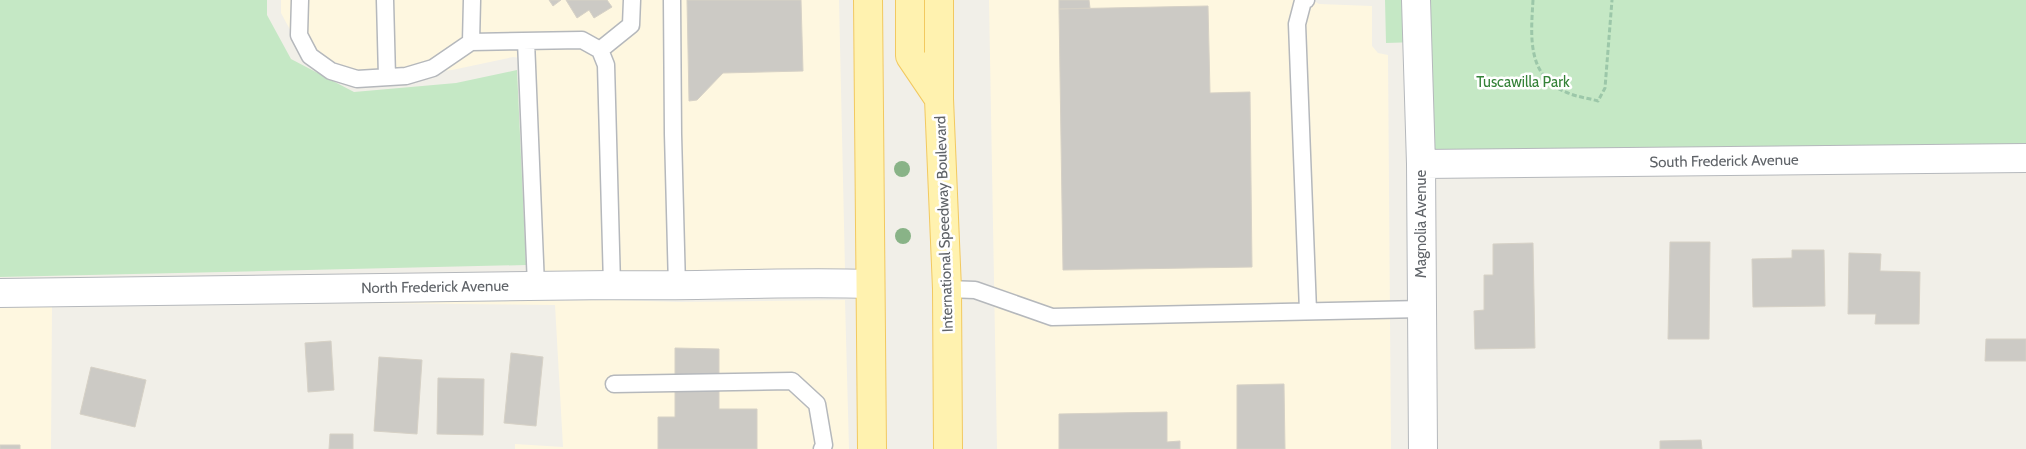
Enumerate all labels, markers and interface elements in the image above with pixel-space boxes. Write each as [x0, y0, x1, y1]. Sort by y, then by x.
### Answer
park label: Tuscawilla Park [1476, 73, 1570, 91]
street label: International Speedway Boulevard [931, 115, 957, 333]
street label: South Frederick Avenue [1649, 151, 1799, 171]
street label: Magnolia Avenue [1412, 170, 1430, 278]
street label: North Frederick Avenue [361, 277, 509, 297]

